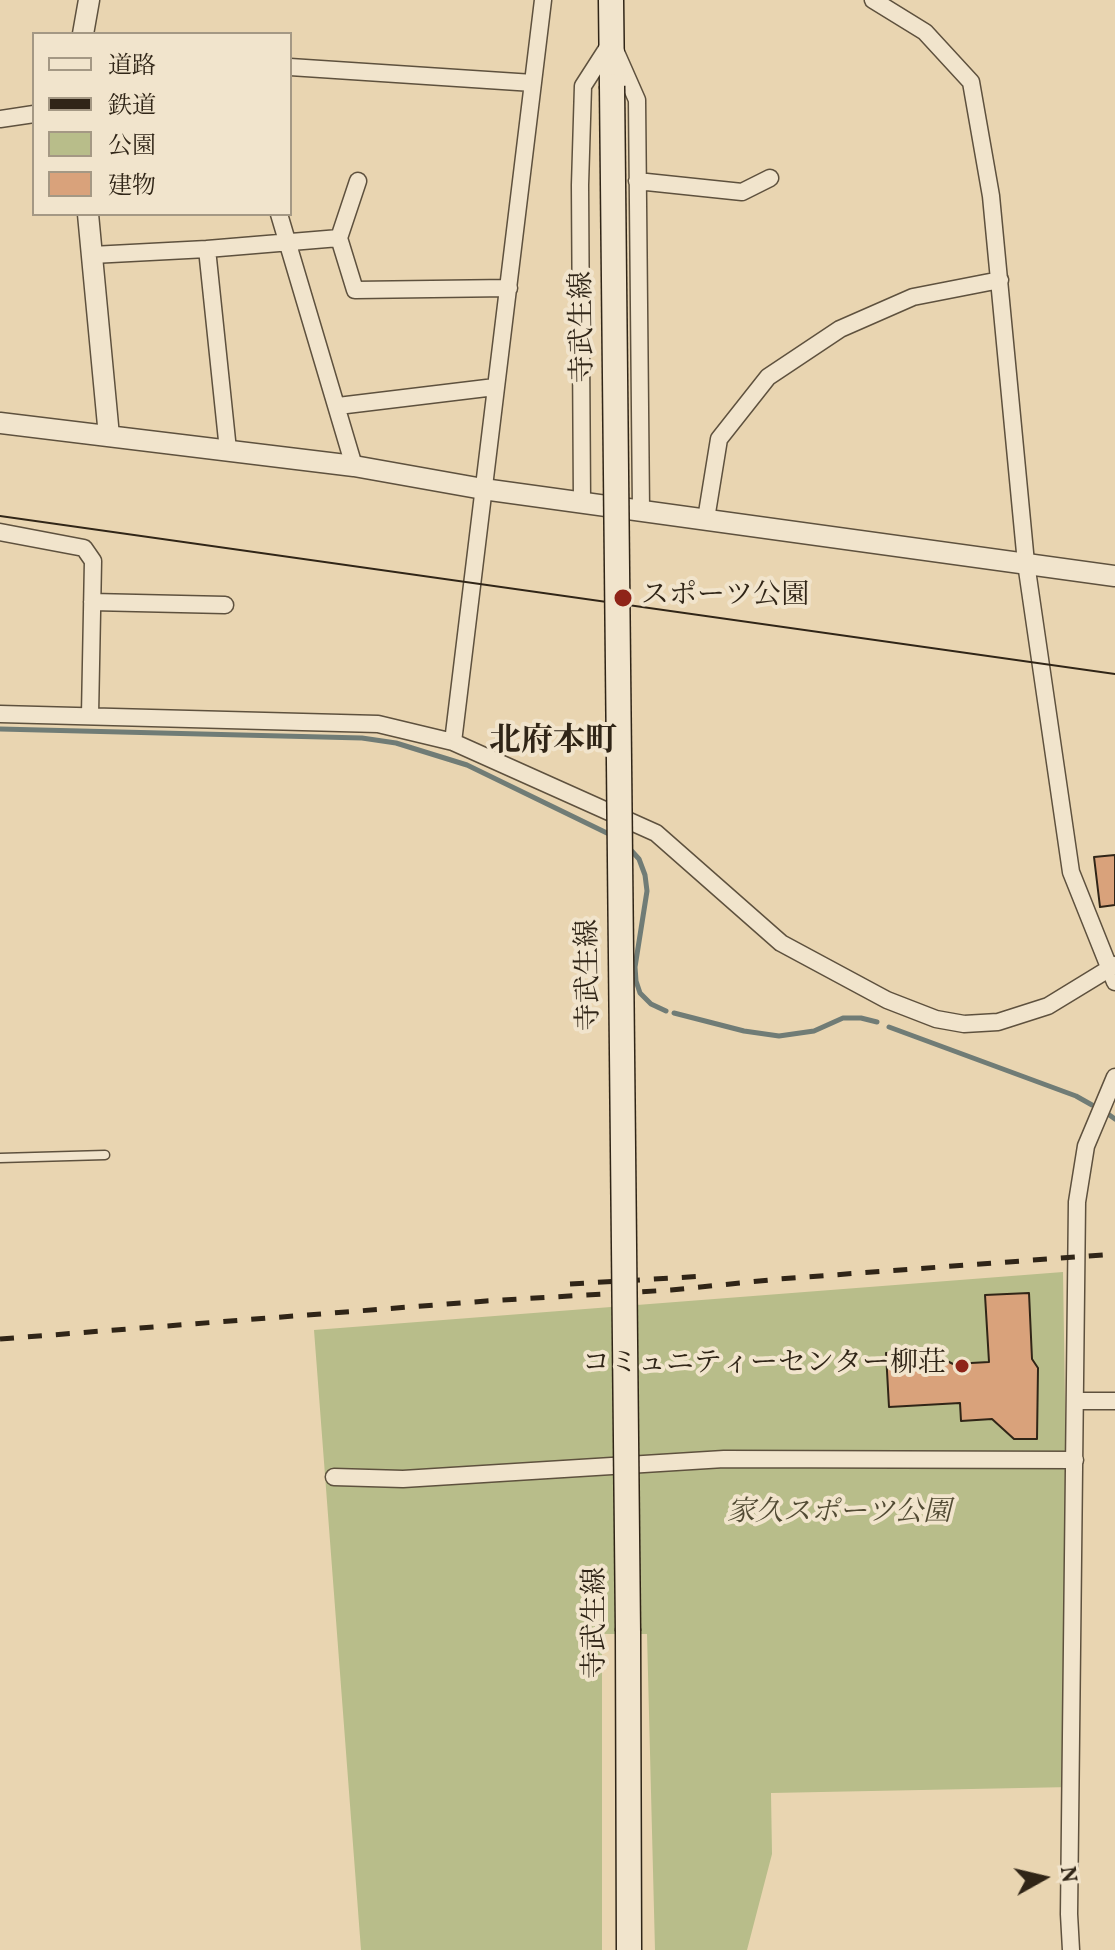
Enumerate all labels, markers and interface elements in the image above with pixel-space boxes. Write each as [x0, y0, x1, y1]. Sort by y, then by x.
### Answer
legend [32, 32, 292, 216]
text: 道路 [108, 50, 156, 84]
text: 鉄道 [108, 90, 156, 124]
text: 公園 [108, 130, 156, 164]
text: 建物 [108, 170, 156, 204]
street label: 寺武生線 [567, 271, 603, 383]
place label: スポーツ公園 [641, 581, 809, 615]
marker: スポーツ公園 [612, 587, 634, 609]
district label: 北府本町 [489, 725, 617, 763]
street label: 寺武生線 [573, 919, 609, 1031]
place label: コミュニティーセンター柳荘 [582, 1349, 946, 1383]
marker: コミュニティーセンター柳荘 [953, 1357, 971, 1375]
park label: 家久スポーツ公園 [727, 1498, 951, 1532]
street label: 寺武生線 [581, 1567, 615, 1679]
north arrow [1003, 1838, 1083, 1918]
text: N [1051, 1865, 1084, 1885]

